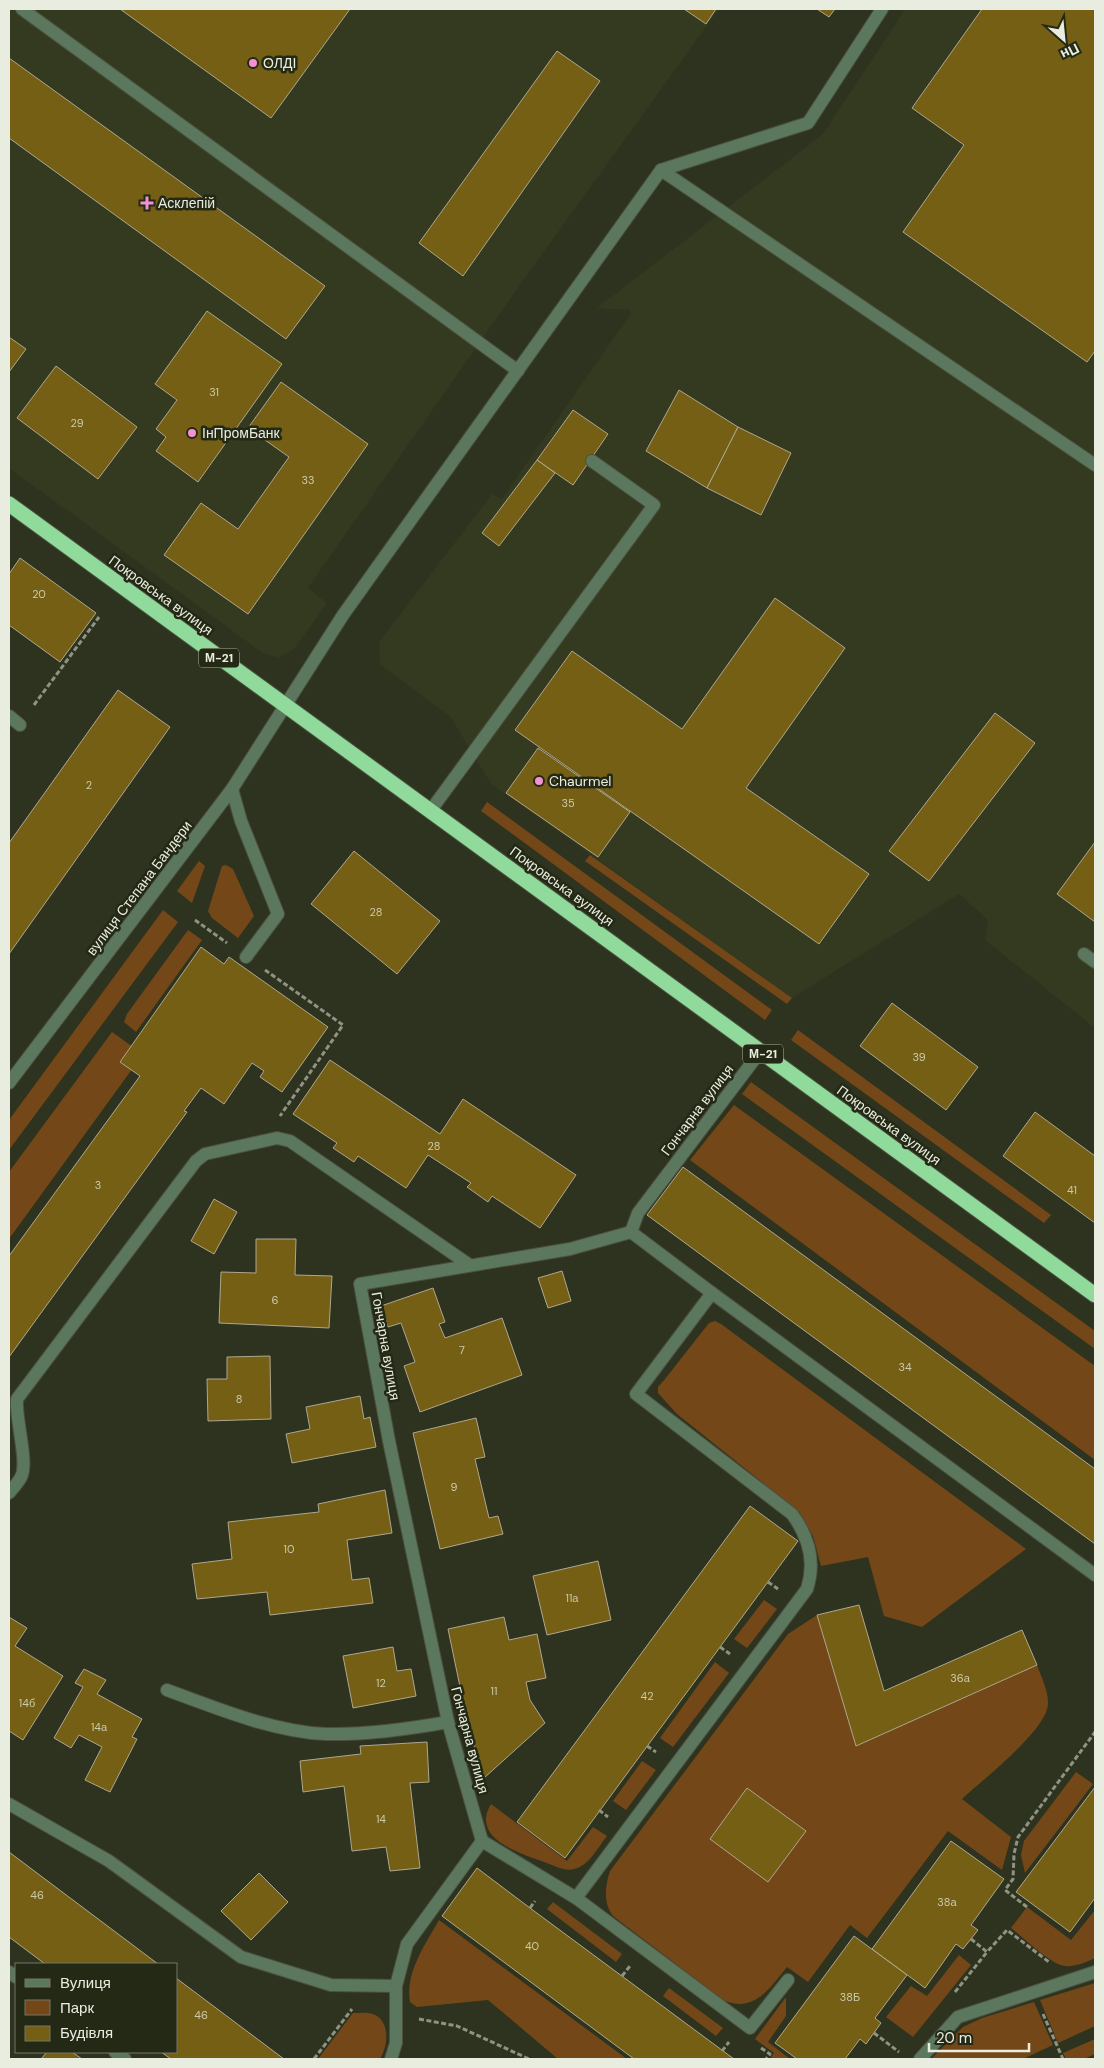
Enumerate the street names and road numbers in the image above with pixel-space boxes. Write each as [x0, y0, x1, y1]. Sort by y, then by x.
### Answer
street label: Покровська вулиця [105, 551, 217, 639]
road number: М-21 [199, 648, 239, 668]
street label: вулиця Степана Бандери [82, 817, 196, 959]
street label: Покровська вулиця [506, 842, 618, 930]
road number: М-21 [743, 1044, 783, 1064]
street label: Гончарна вулиця [657, 1061, 737, 1159]
street label: Покровська вулиця [833, 1081, 945, 1169]
street label: Гончарна вулиця [368, 1290, 404, 1402]
street label: Гончарна вулиця [447, 1685, 493, 1795]

